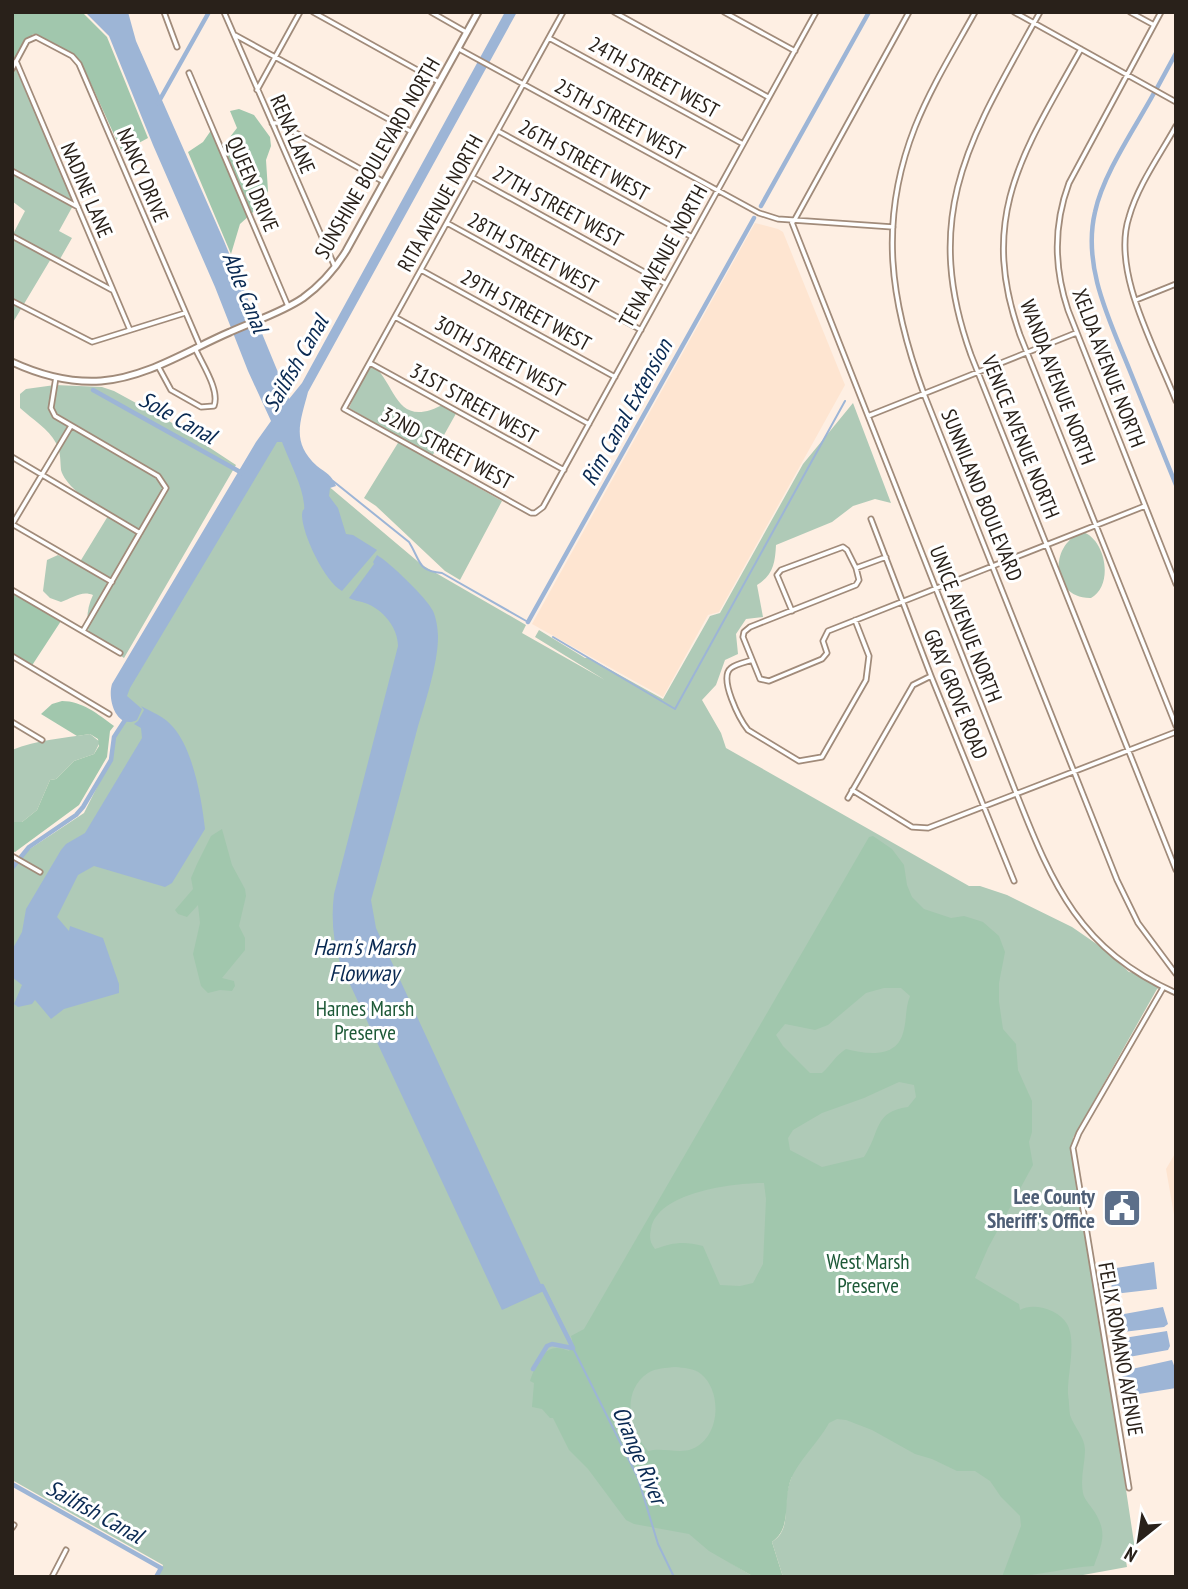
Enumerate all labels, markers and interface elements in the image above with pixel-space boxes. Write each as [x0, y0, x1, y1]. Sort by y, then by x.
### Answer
street label: 24TH STREET WEST [584, 30, 724, 124]
street label: SUNSHINE BOULEVARD NORTH [308, 52, 446, 264]
street label: 25TH STREET WEST [550, 72, 690, 166]
street label: RENA LANE [264, 90, 322, 178]
street label: 26TH STREET WEST [514, 113, 654, 207]
street label: NANCY DRIVE [111, 124, 175, 226]
street label: RITA AVENUE NORTH [391, 130, 489, 276]
street label: QUEEN DRIVE [221, 132, 285, 236]
street label: NADINE LANE [55, 138, 119, 242]
street label: 27TH STREET WEST [488, 159, 628, 253]
street label: TENA AVENUE NORTH [613, 180, 713, 332]
street label: 28TH STREET WEST [463, 206, 603, 300]
water label: Able Canal [217, 247, 276, 339]
street label: 29TH STREET WEST [456, 263, 596, 357]
street label: XELDA AVENUE NORTH [1066, 285, 1152, 451]
street label: WANDA AVENUE NORTH [1014, 296, 1102, 468]
water label: Sailfish Canal [256, 307, 335, 416]
street label: 30TH STREET WEST [430, 309, 570, 403]
water label: Rim Canal Extension [574, 332, 679, 490]
street label: VENICE AVENUE NORTH [976, 351, 1066, 523]
street label: 31ST STREET WEST [405, 357, 543, 449]
water label: Sole Canal [134, 384, 224, 451]
street label: 32ND STREET WEST [376, 401, 518, 496]
street label: SUNNILAND BOULEVARD [935, 405, 1029, 585]
street label: UNICE AVENUE NORTH [924, 542, 1008, 706]
street label: GRAY GROVE ROAD [918, 625, 994, 763]
water label: Harn's Marsh Flowway [313, 932, 417, 987]
park label: Harnes Marsh Preserve [316, 995, 414, 1046]
place label: Lee County Sheriff's Office [987, 1183, 1096, 1234]
public building icon: Lee County Sheriff's Office [1101, 1187, 1143, 1229]
park label: West Marsh Preserve [826, 1248, 910, 1299]
street label: FELIX ROMANO AVENUE [1092, 1260, 1150, 1438]
water label: Orange River [606, 1402, 675, 1512]
water label: Sailfish Canal [41, 1473, 151, 1551]
north arrow [1104, 1505, 1174, 1575]
text: N [1120, 1542, 1141, 1568]

